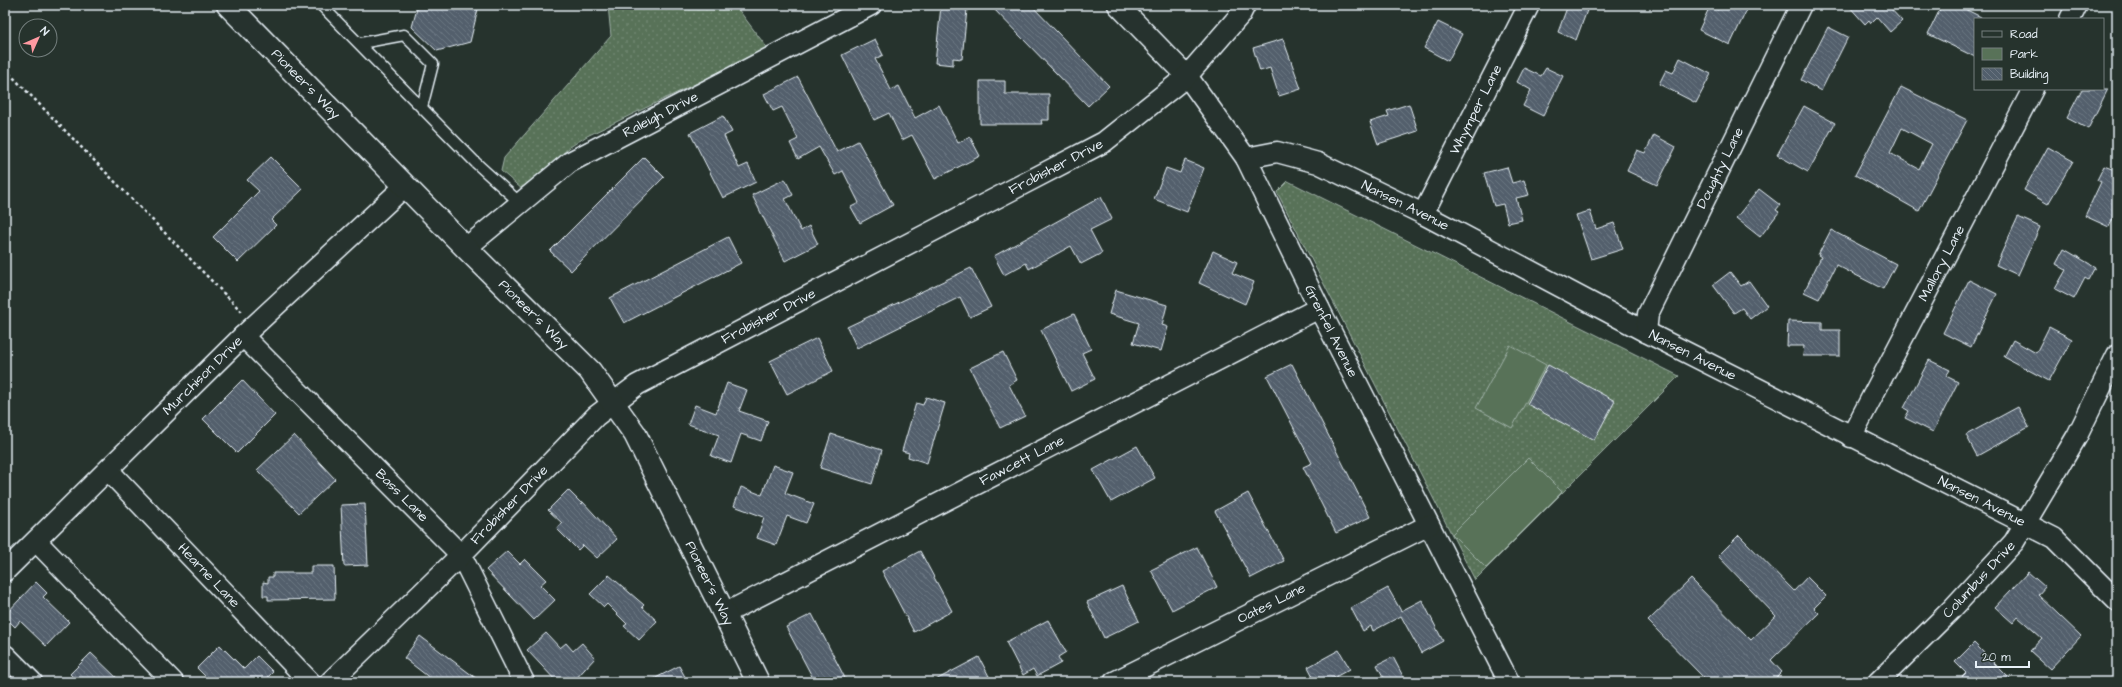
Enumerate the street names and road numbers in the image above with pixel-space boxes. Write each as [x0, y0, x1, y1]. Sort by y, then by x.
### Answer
street label: Pioneer's Way [266, 45, 345, 124]
street label: Whymper Lane [1445, 61, 1507, 158]
street label: Raleigh Drive [619, 87, 702, 143]
street label: Doughty Lane [1692, 124, 1749, 212]
street label: Frobisher Drive [1005, 134, 1107, 200]
street label: Nansen Avenue [1358, 175, 1453, 236]
street label: Mallory Lane [1914, 221, 1970, 305]
street label: Pioneer's Way [494, 275, 573, 354]
street label: Grenfel Avenue [1299, 282, 1363, 381]
street label: Frobisher Drive [718, 283, 820, 349]
street label: Nansen Avenue [1645, 325, 1740, 386]
street label: Murchison Drive [158, 331, 248, 420]
street label: Fawcett Lane [976, 430, 1068, 491]
street label: Frobisher Drive [466, 461, 553, 549]
street label: Bass Lane [371, 464, 433, 527]
street label: Nansen Avenue [1934, 471, 2029, 532]
street label: Columbus Drive [1938, 536, 2021, 623]
street label: Pioneer's Way [680, 538, 739, 629]
street label: Hearne Lane [173, 539, 245, 613]
street label: Oates Lane [1234, 578, 1309, 629]

